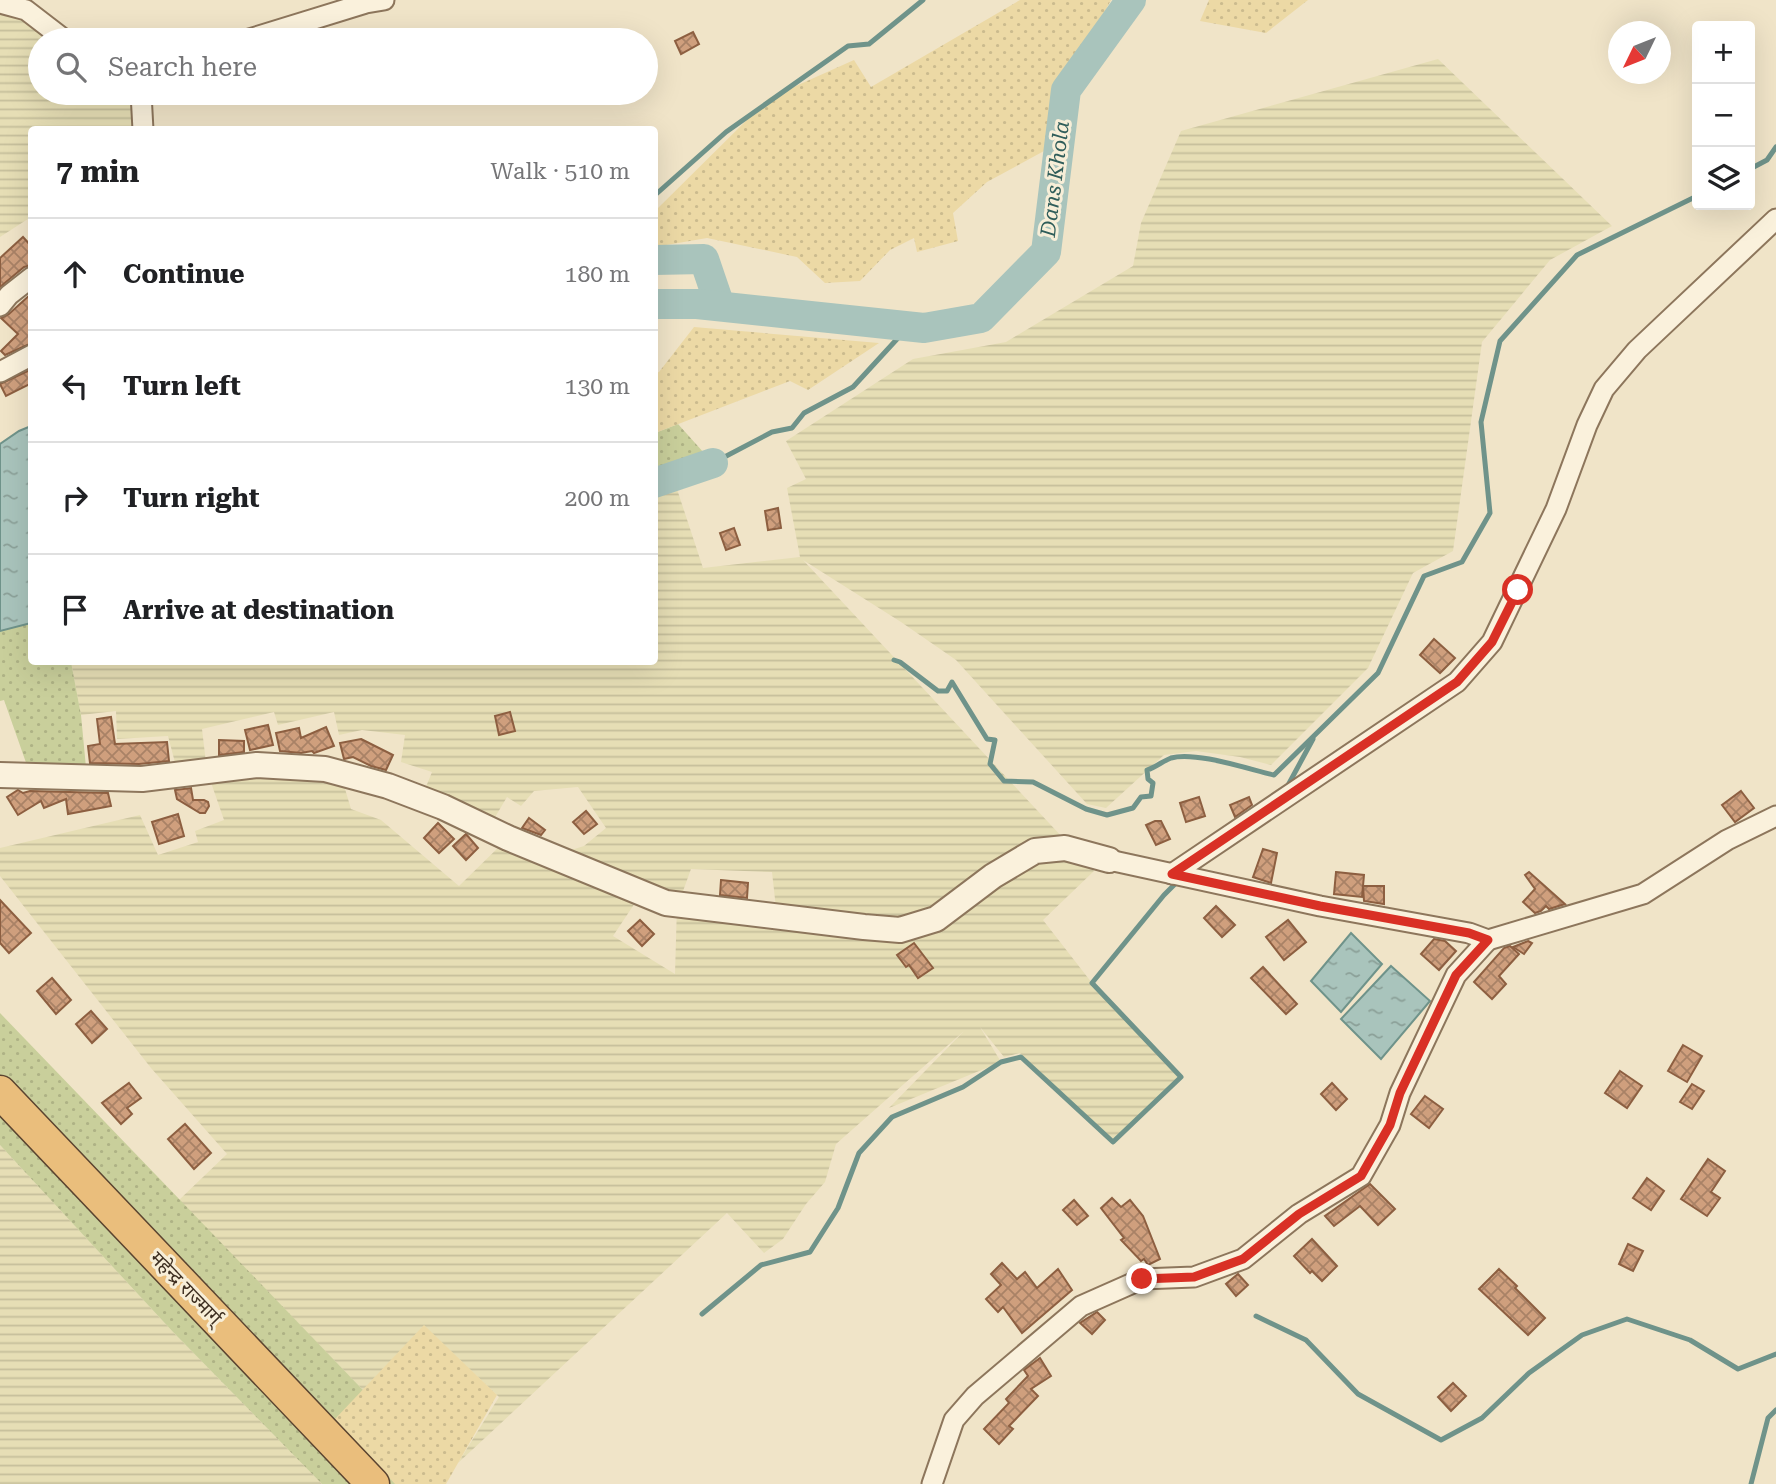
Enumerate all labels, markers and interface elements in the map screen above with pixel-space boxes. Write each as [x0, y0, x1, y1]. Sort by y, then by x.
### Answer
north arrow [1608, 21, 1671, 84]
map controls [1692, 21, 1755, 210]
button: + [1692, 21, 1755, 84]
search box [28, 28, 658, 105]
icon: search [52, 48, 90, 86]
text: Search here [108, 52, 257, 82]
button: − [1692, 84, 1755, 147]
water label: Dans Khola [1036, 120, 1074, 239]
button: layers [1692, 147, 1755, 210]
text: 7 min [56, 154, 139, 189]
text: Walk · 510 m [491, 158, 630, 185]
icon: ahead [56, 255, 94, 293]
text: Continue [123, 259, 245, 289]
text: 180 m [565, 261, 630, 288]
icon: left [56, 367, 94, 405]
text: Turn left [123, 371, 241, 401]
text: 130 m [565, 373, 630, 400]
icon: right [56, 479, 94, 517]
text: Turn right [123, 483, 259, 513]
text: 200 m [565, 485, 630, 512]
route start [1502, 574, 1533, 605]
icon: arrive [56, 591, 94, 629]
text: Arrive at destination [123, 595, 394, 625]
street label: महेन्द्र राज्मार्ग् [146, 1247, 229, 1332]
route end [1126, 1263, 1157, 1294]

